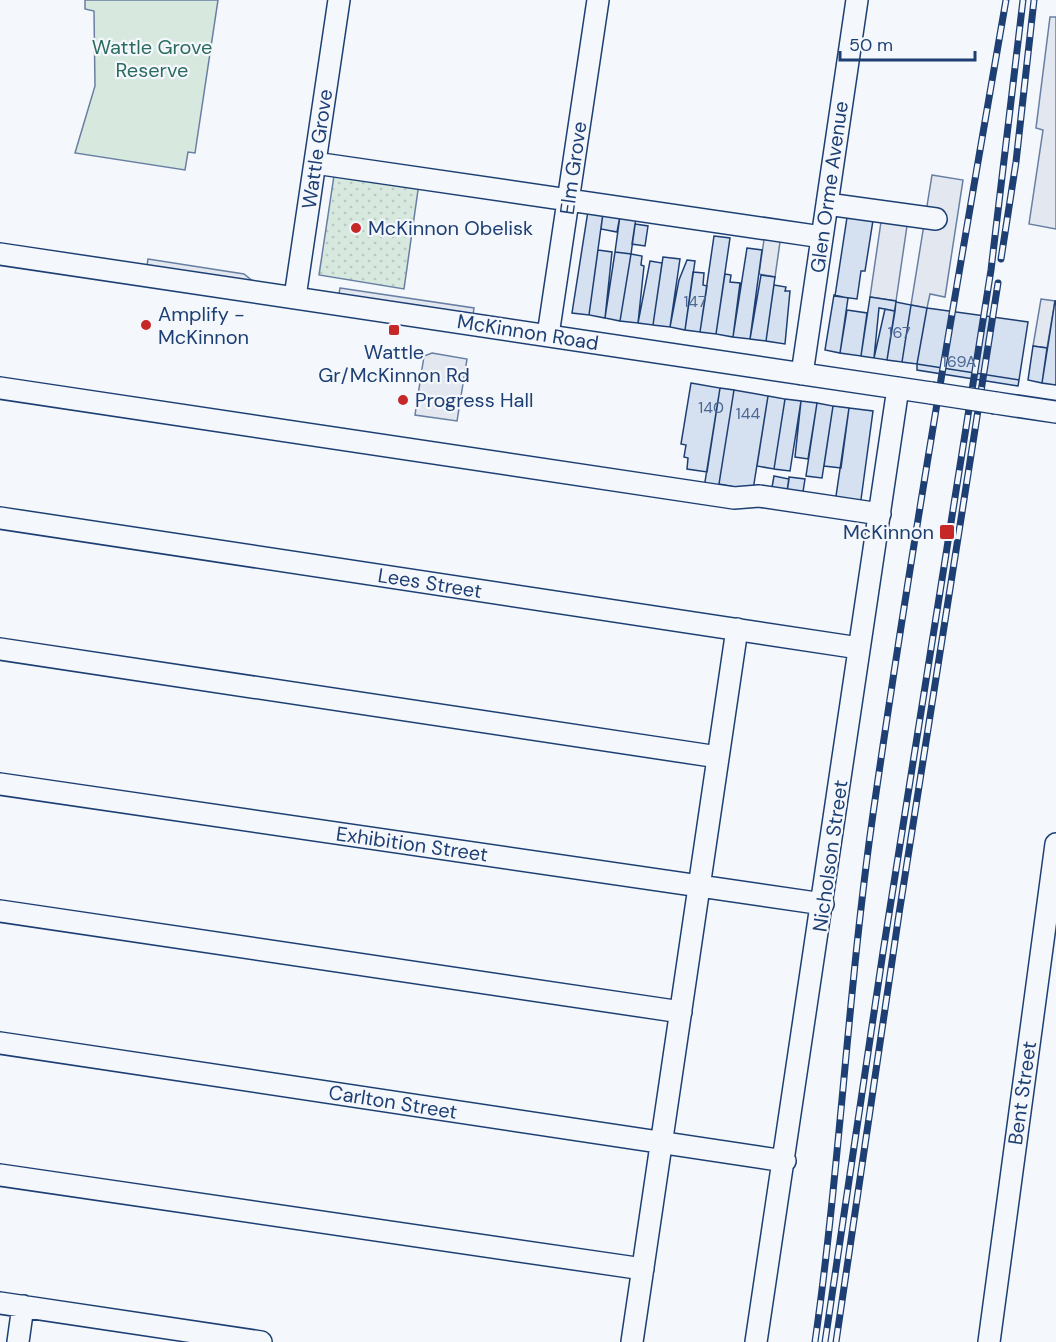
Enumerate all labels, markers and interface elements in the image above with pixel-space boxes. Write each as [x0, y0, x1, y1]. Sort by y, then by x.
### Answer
scale bar [840, 24, 975, 62]
text: 50 m [849, 33, 893, 57]
park label: Wattle Grove Reserve [92, 34, 212, 83]
street label: Wattle Grove [296, 87, 338, 211]
street label: Glen Orme Avenue [804, 99, 854, 275]
street label: Elm Grove [554, 120, 592, 216]
place label: McKinnon Obelisk [368, 215, 533, 241]
marker: McKinnon Obelisk [349, 221, 363, 235]
house number: 147 [683, 291, 707, 312]
place label: Amplify - McKinnon [158, 301, 249, 350]
street label: McKinnon Road [455, 308, 601, 356]
marker: Amplify - McKinnon [139, 318, 153, 332]
house number: 167 [887, 322, 911, 343]
marker: Wattle Gr/McKinnon Rd [387, 323, 401, 337]
place label: Wattle Gr/McKinnon Rd [318, 339, 470, 388]
house number: 169A [942, 351, 977, 372]
place label: Progress Hall [415, 387, 533, 413]
marker: Progress Hall [396, 393, 410, 407]
house number: 140 [698, 397, 724, 418]
house number: 144 [736, 403, 760, 424]
place label: McKinnon [843, 519, 934, 545]
marker: McKinnon [938, 523, 956, 541]
street label: Lees Street [376, 562, 484, 604]
street label: Nicholson Street [806, 778, 854, 934]
street label: Exhibition Street [335, 820, 490, 868]
street label: Bent Street [1002, 1039, 1042, 1147]
street label: Carlton Street [327, 1079, 459, 1125]

